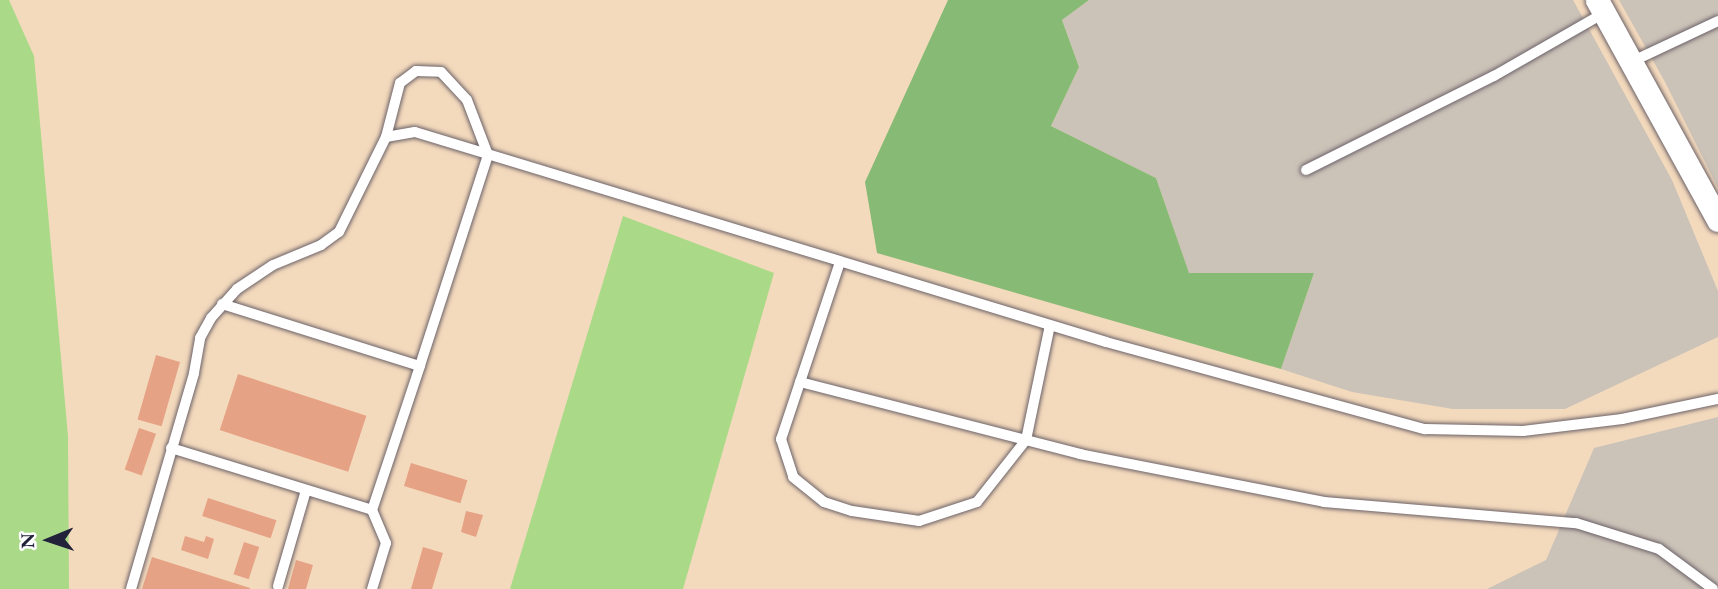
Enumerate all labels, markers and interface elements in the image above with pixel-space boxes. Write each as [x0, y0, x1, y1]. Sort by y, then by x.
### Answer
north arrow [14, 505, 84, 575]
text: N [15, 533, 40, 549]

